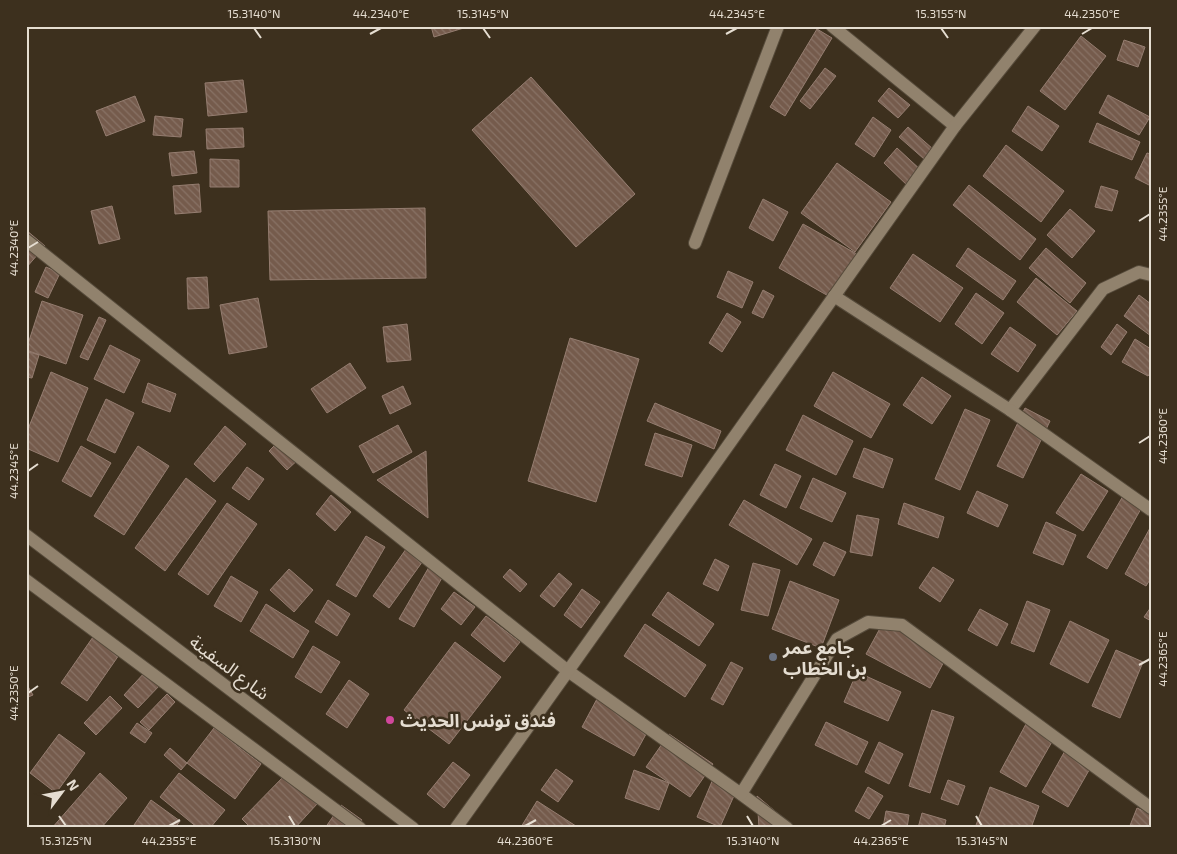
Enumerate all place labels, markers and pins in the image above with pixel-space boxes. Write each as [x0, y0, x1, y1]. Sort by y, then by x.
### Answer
place label: جامع عمر بن الخطاب [782, 636, 867, 679]
marker: جامع عمر بن الخطاب [767, 651, 779, 663]
place label: فندق تونس الحديث [400, 709, 556, 731]
marker: فندق تونس الحديث [384, 714, 396, 726]

